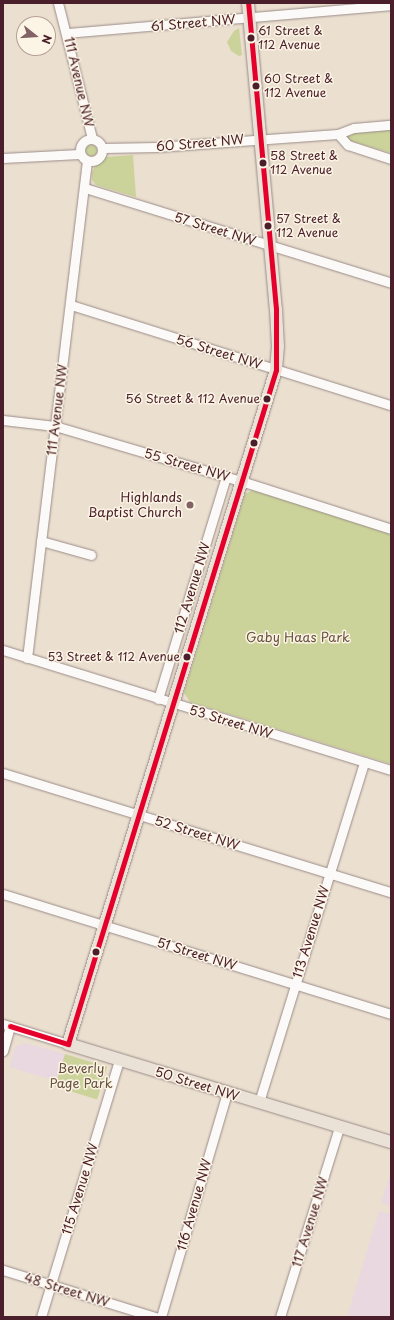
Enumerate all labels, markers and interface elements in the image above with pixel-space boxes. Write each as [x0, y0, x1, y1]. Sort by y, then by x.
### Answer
street label: 61 Street NW [150, 12, 236, 34]
north arrow [16, 16, 56, 56]
place label: 61 Street & 112 Avenue [258, 24, 324, 52]
text: N [38, 33, 56, 46]
marker: 61 Street & 112 Avenue [246, 33, 256, 43]
street label: 111 Avenue NW [61, 35, 97, 129]
place label: 60 Street & 112 Avenue [264, 72, 334, 100]
marker: 60 Street & 112 Avenue [251, 81, 261, 91]
street label: 60 Street NW [155, 131, 245, 155]
place label: 58 Street & 112 Avenue [270, 149, 338, 177]
marker: 58 Street & 112 Avenue [258, 158, 268, 168]
street label: 57 Street NW [171, 209, 259, 249]
place label: 57 Street & 112 Avenue [276, 212, 343, 240]
marker: 57 Street & 112 Avenue [263, 221, 273, 231]
street label: 56 Street NW [175, 332, 263, 372]
street label: 111 Avenue NW [44, 363, 70, 457]
place label: 56 Street & 112 Avenue [124, 392, 260, 406]
marker: 56 Street & 112 Avenue [262, 394, 272, 404]
unlabelled marker [249, 438, 259, 448]
street label: 55 Street NW [143, 445, 231, 485]
place label: Highlands Baptist Church [87, 490, 182, 521]
marker: Highlands Baptist Church [185, 500, 195, 510]
street label: 112 Avenue NW [170, 539, 214, 637]
park label: Gaby Haas Park [246, 629, 350, 645]
place label: 53 Street & 112 Avenue [44, 650, 180, 664]
marker: 53 Street & 112 Avenue [182, 652, 192, 662]
street label: 53 Street NW [187, 702, 275, 742]
street label: 52 Street NW [153, 813, 241, 853]
street label: 113 Avenue NW [289, 884, 333, 980]
street label: 51 Street NW [154, 934, 240, 974]
unlabelled marker [91, 947, 101, 957]
park label: Beverly Page Park [50, 1061, 112, 1092]
street label: 50 Street NW [152, 1064, 242, 1104]
street label: 115 Avenue NW [59, 1141, 101, 1237]
street label: 116 Avenue NW [173, 1156, 215, 1254]
street label: 117 Avenue NW [289, 1174, 331, 1270]
street label: 48 Street NW [23, 1270, 111, 1310]

